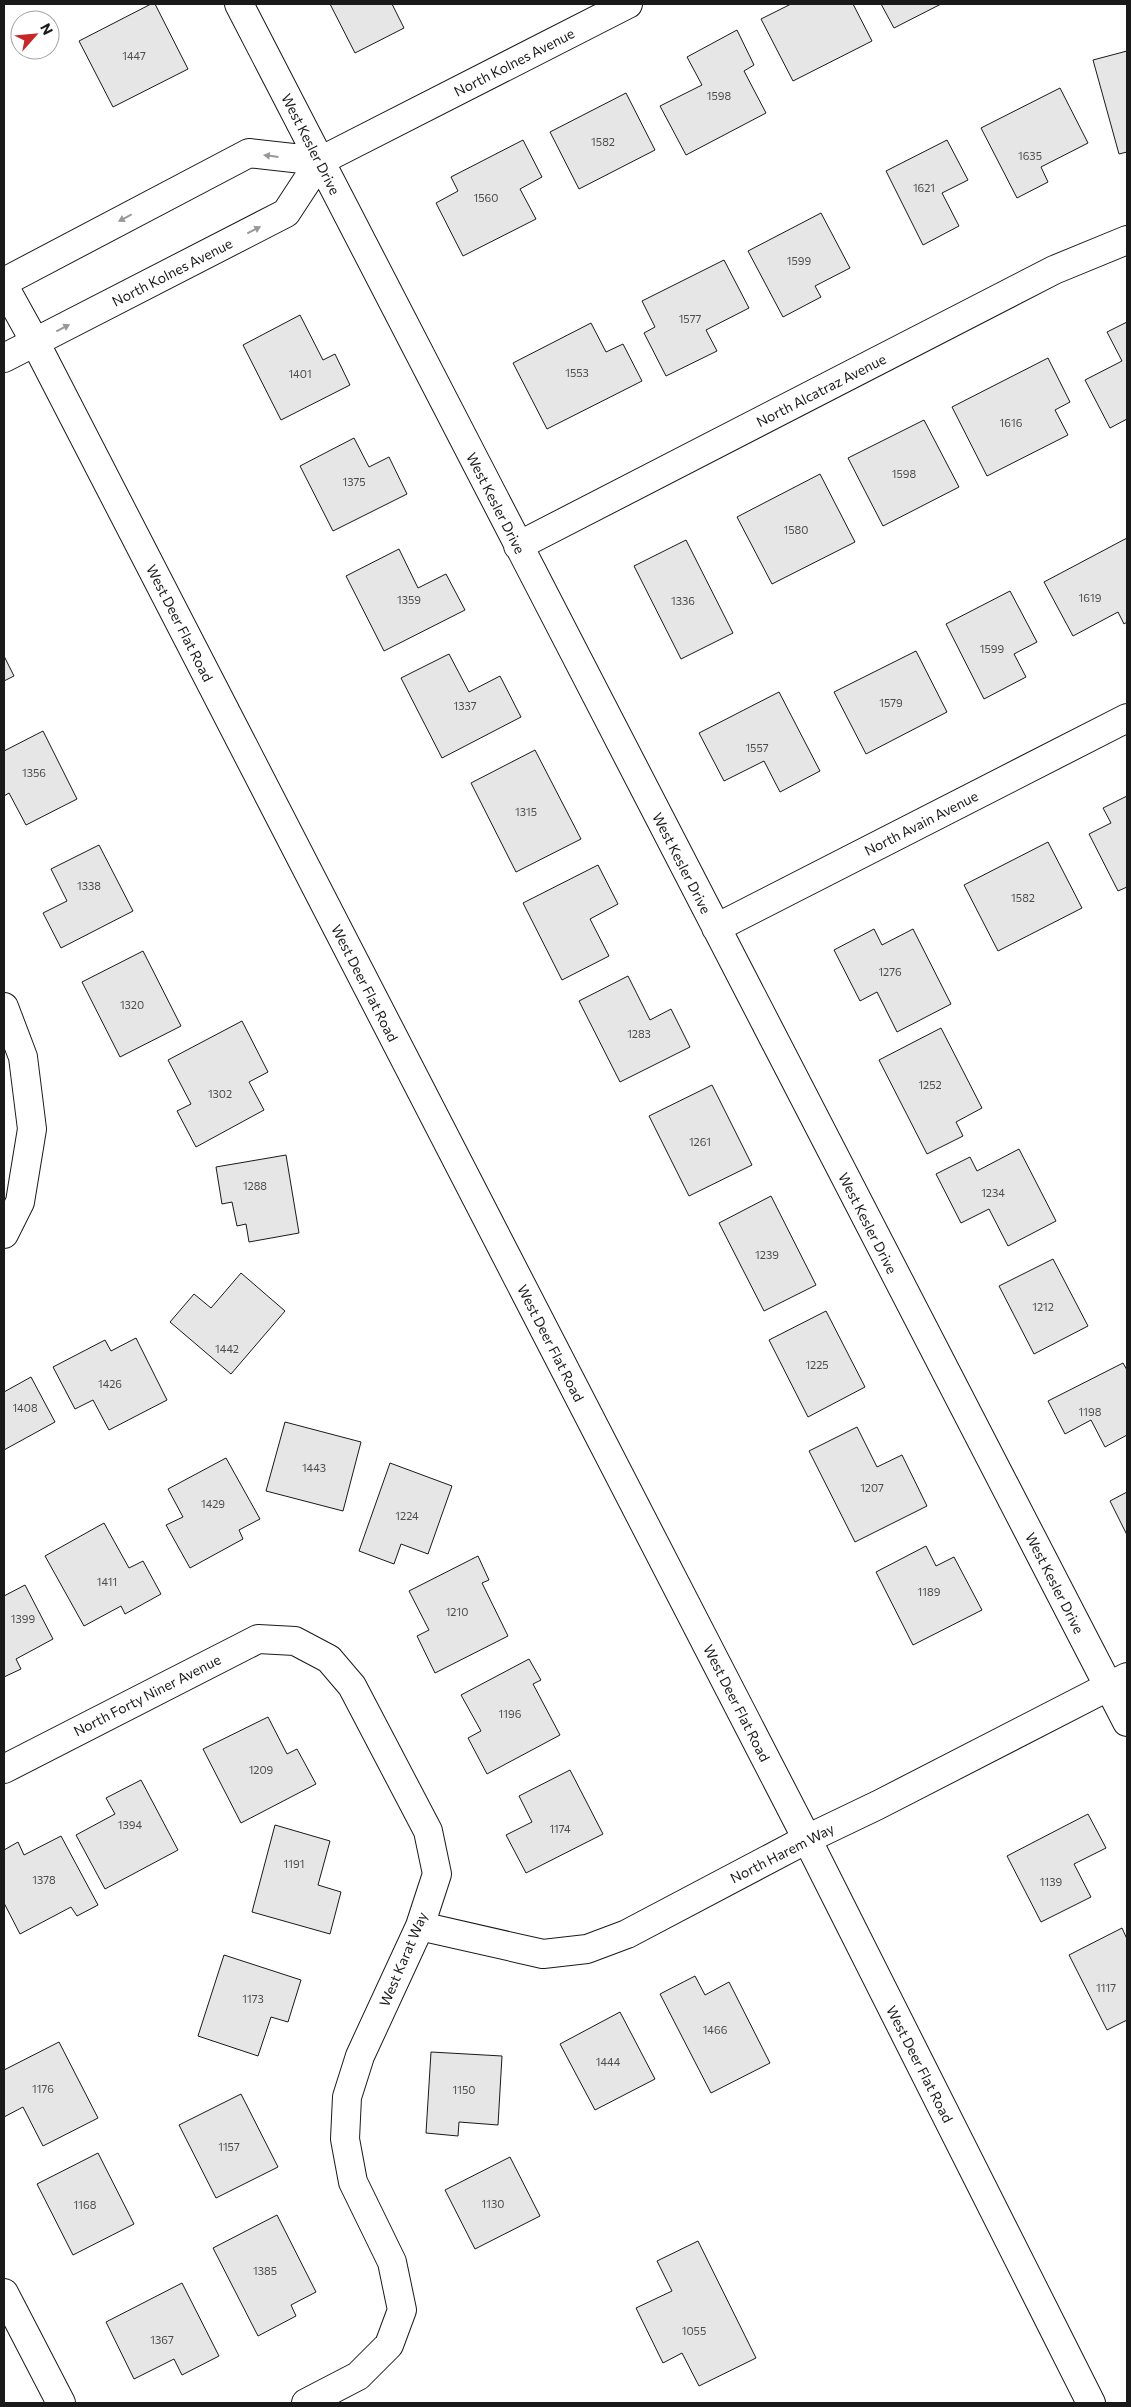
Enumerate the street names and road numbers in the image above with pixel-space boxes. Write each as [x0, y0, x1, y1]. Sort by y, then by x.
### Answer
street label: North Kolnes Avenue [451, 24, 577, 100]
street label: West Kesler Drive [278, 91, 344, 197]
street label: North Kolnes Avenue [109, 234, 235, 310]
street label: North Alcatraz Avenue [753, 350, 889, 430]
street label: West Kesler Drive [463, 450, 529, 556]
street label: West Deer Flat Road [143, 562, 217, 684]
street label: North Avain Avenue [861, 787, 981, 859]
street label: West Kesler Drive [649, 810, 715, 916]
street label: West Deer Flat Road [328, 922, 402, 1044]
street label: West Kesler Drive [835, 1170, 901, 1276]
street label: West Deer Flat Road [514, 1282, 588, 1404]
street label: West Kesler Drive [1022, 1530, 1088, 1636]
street label: West Deer Flat Road [700, 1642, 774, 1764]
street label: North Forty Niner Avenue [71, 1650, 223, 1740]
street label: North Harem Way [727, 1819, 837, 1887]
street label: West Karat Way [375, 1909, 431, 2009]
street label: West Deer Flat Road [883, 2003, 957, 2125]

